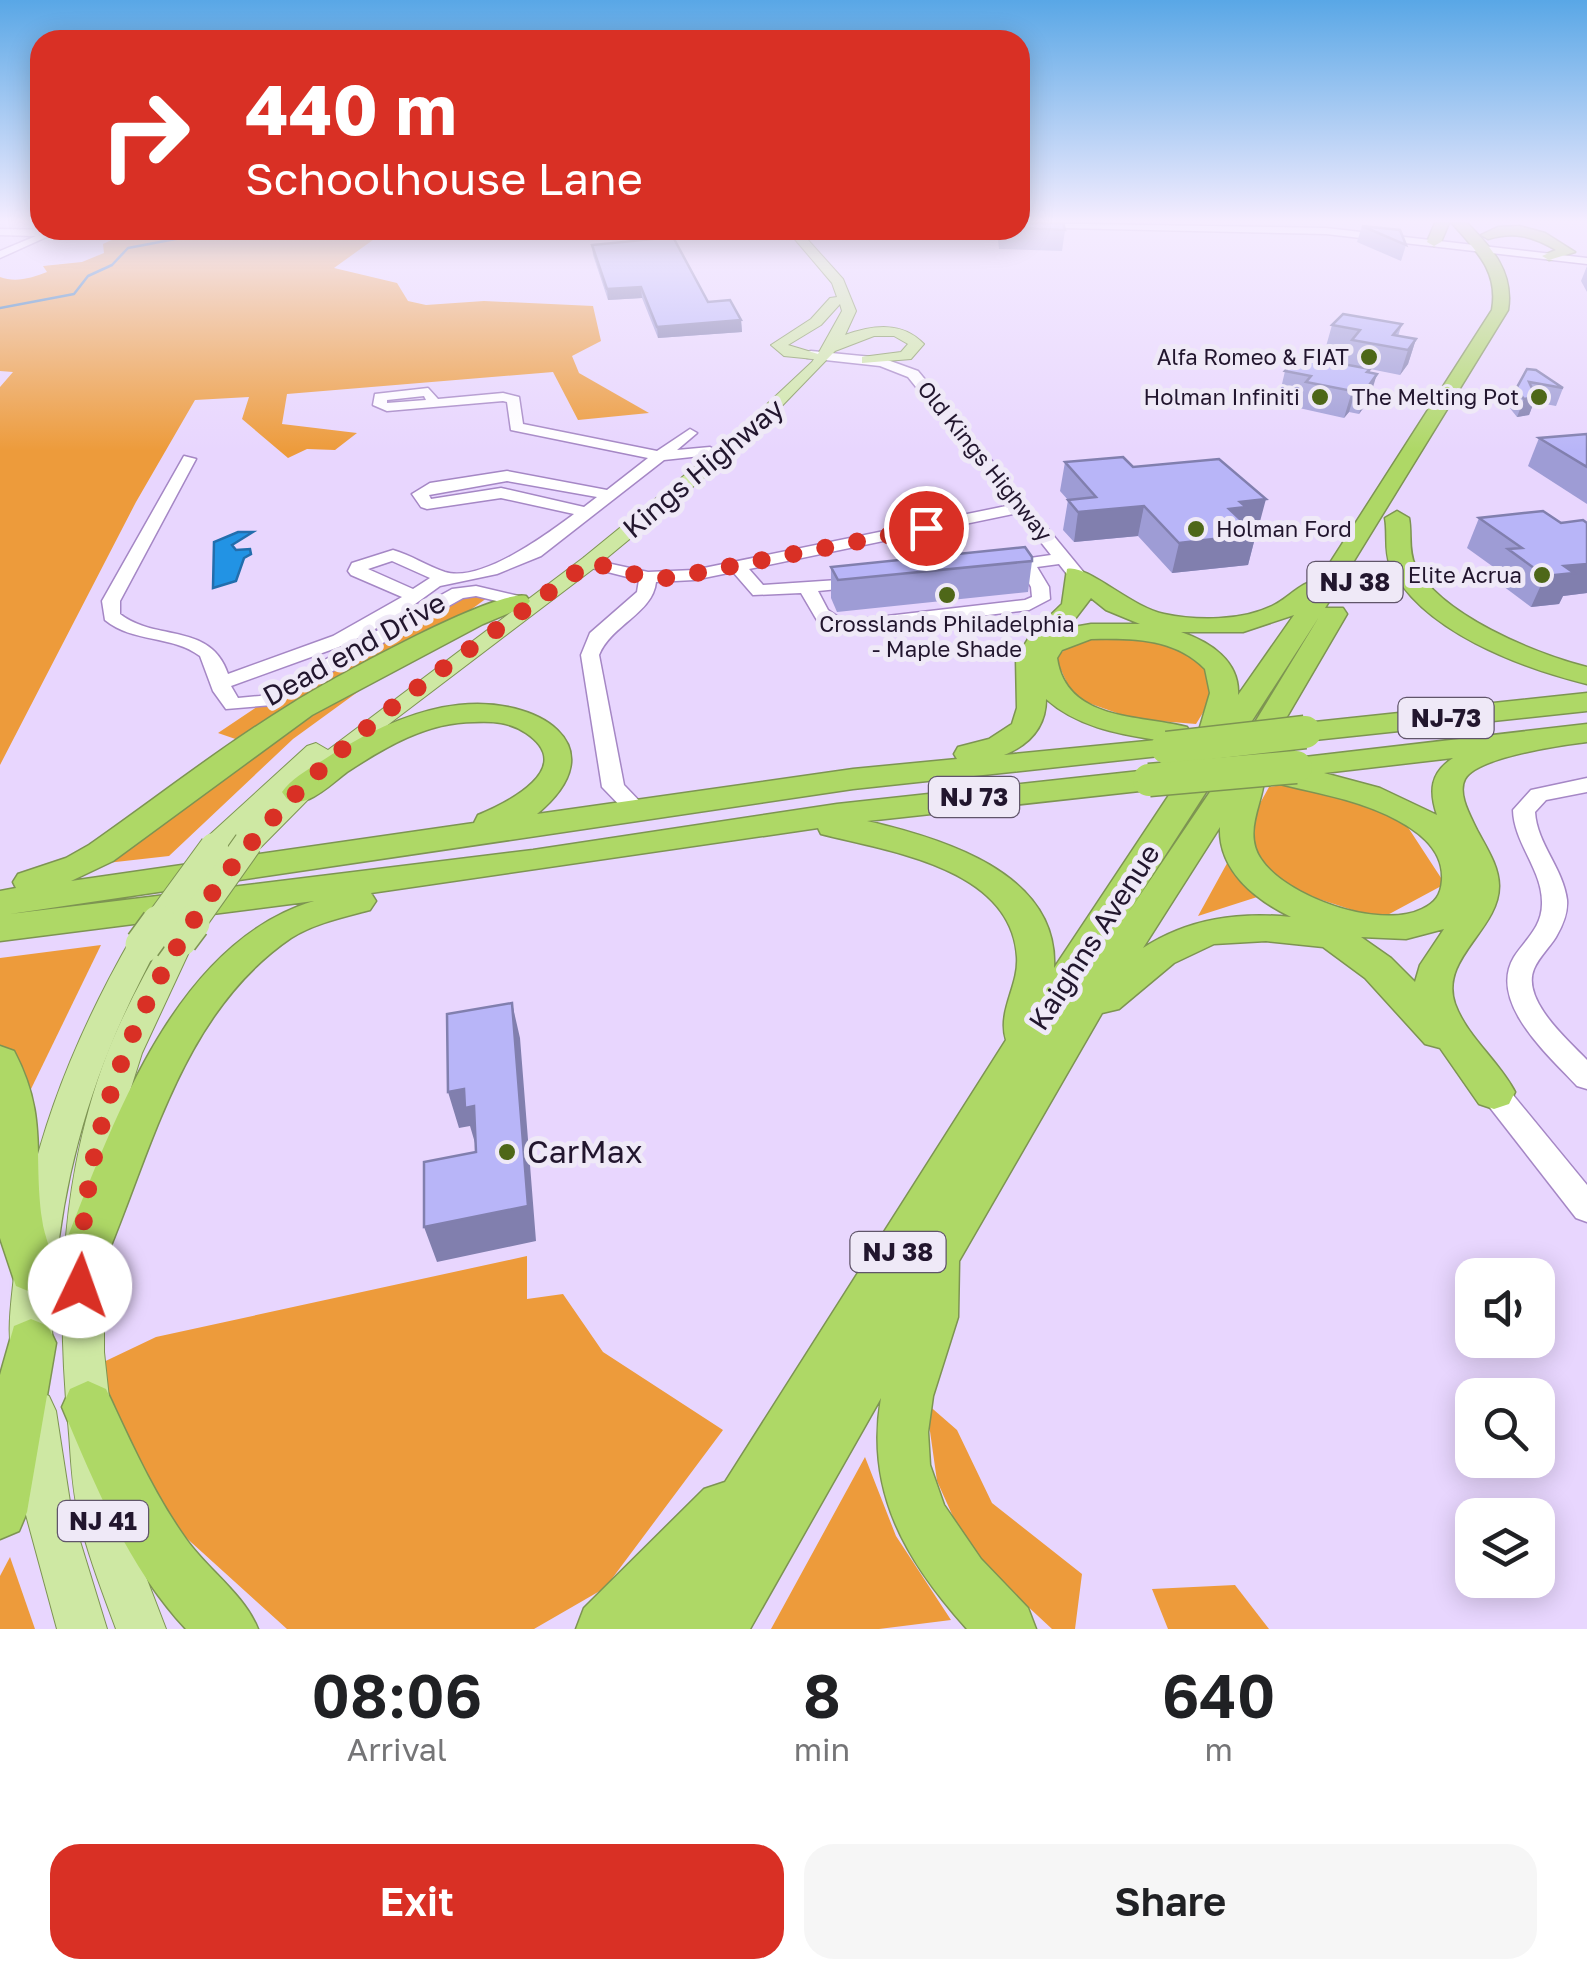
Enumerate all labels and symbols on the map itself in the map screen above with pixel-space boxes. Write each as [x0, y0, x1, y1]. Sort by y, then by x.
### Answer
place label: Alfa Romeo & FIAT [1157, 343, 1349, 370]
marker: Alfa Romeo & FIAT [1358, 346, 1380, 368]
street label: Old Kings Highway [912, 375, 1058, 546]
place label: Holman Infiniti [1144, 383, 1300, 410]
place label: The Melting Pot [1352, 383, 1519, 410]
marker: Holman Infiniti [1309, 386, 1331, 408]
marker: The Melting Pot [1528, 386, 1550, 408]
street label: Kings Highway [616, 391, 790, 544]
pin [884, 486, 969, 571]
place label: Holman Ford [1216, 515, 1352, 542]
marker: Holman Ford [1185, 518, 1207, 540]
place label: Elite Acrua [1408, 561, 1522, 588]
road number: NJ 38 [1308, 562, 1402, 602]
marker: Elite Acrua [1531, 564, 1553, 586]
marker: Crosslands Philadelphia - Maple Shade [936, 584, 958, 606]
street label: Dead end Drive [257, 585, 451, 712]
place label: Crosslands Philadelphia - Maple Shade [819, 610, 1075, 662]
road number: NJ-73 [1398, 698, 1494, 738]
road number: NJ 73 [929, 777, 1019, 817]
street label: Kaighns Avenue [1021, 838, 1166, 1036]
place label: CarMax [527, 1132, 643, 1170]
marker: CarMax [496, 1141, 518, 1163]
road number: NJ 38 [850, 1232, 946, 1272]
position arrow [28, 1234, 132, 1338]
road number: NJ 41 [58, 1501, 148, 1541]

